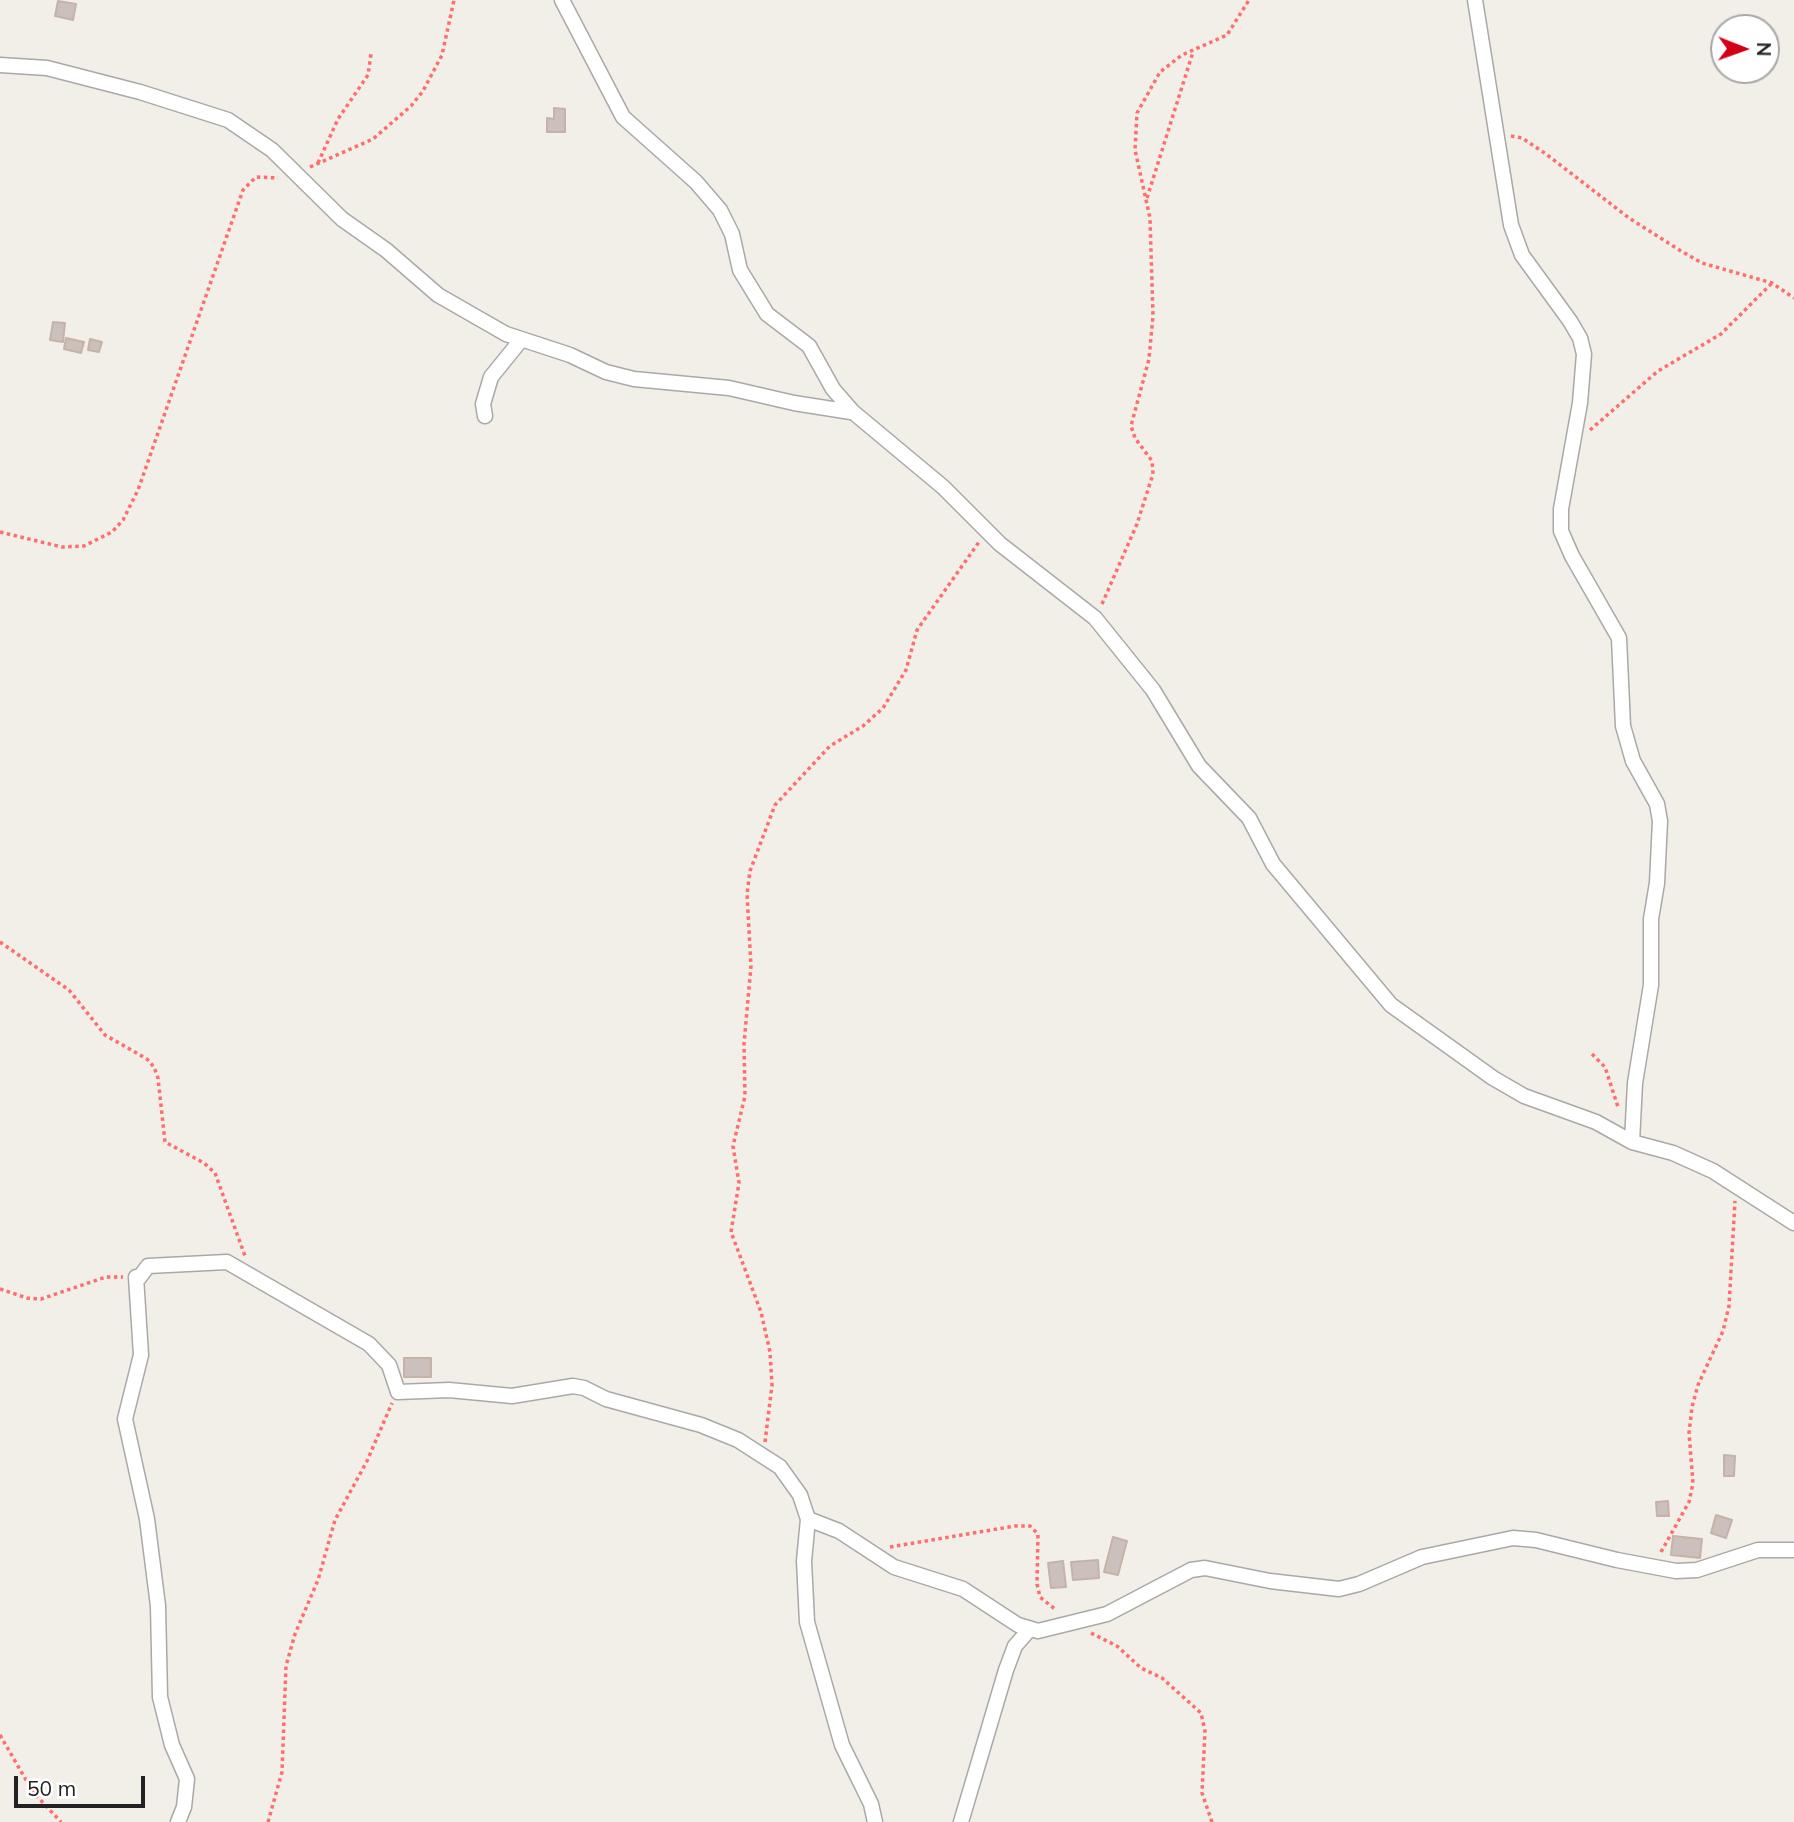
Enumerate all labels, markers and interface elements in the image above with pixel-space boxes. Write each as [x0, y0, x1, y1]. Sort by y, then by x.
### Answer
north arrow [1710, 14, 1780, 84]
text: N [1752, 42, 1776, 57]
scale bar [18, 1762, 149, 1806]
text: 50 m [27, 1775, 76, 1801]

